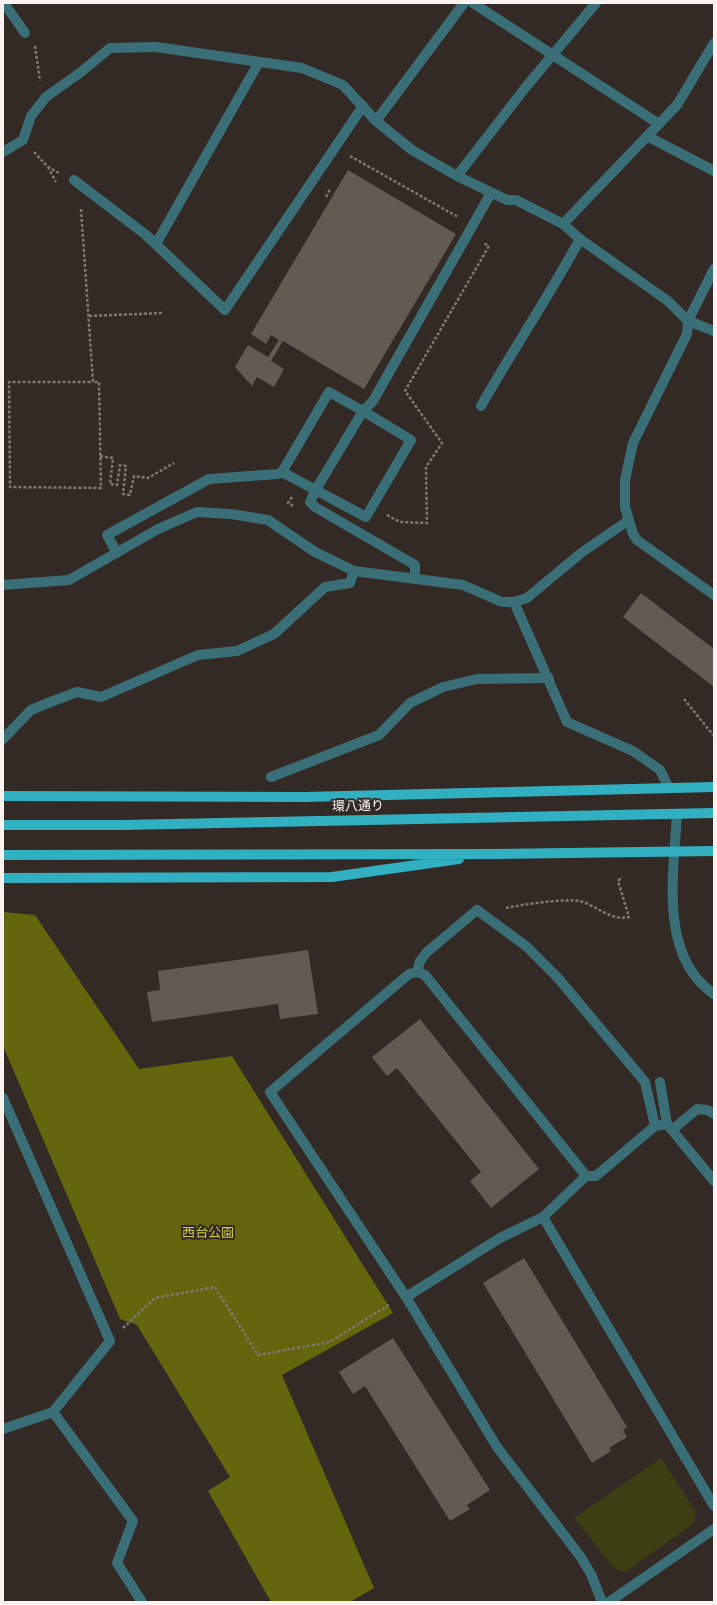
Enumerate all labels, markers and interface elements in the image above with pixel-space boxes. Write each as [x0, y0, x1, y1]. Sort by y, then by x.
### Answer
street label: 環八通り [332, 799, 384, 815]
park label: 西台公園 [182, 1226, 234, 1242]

